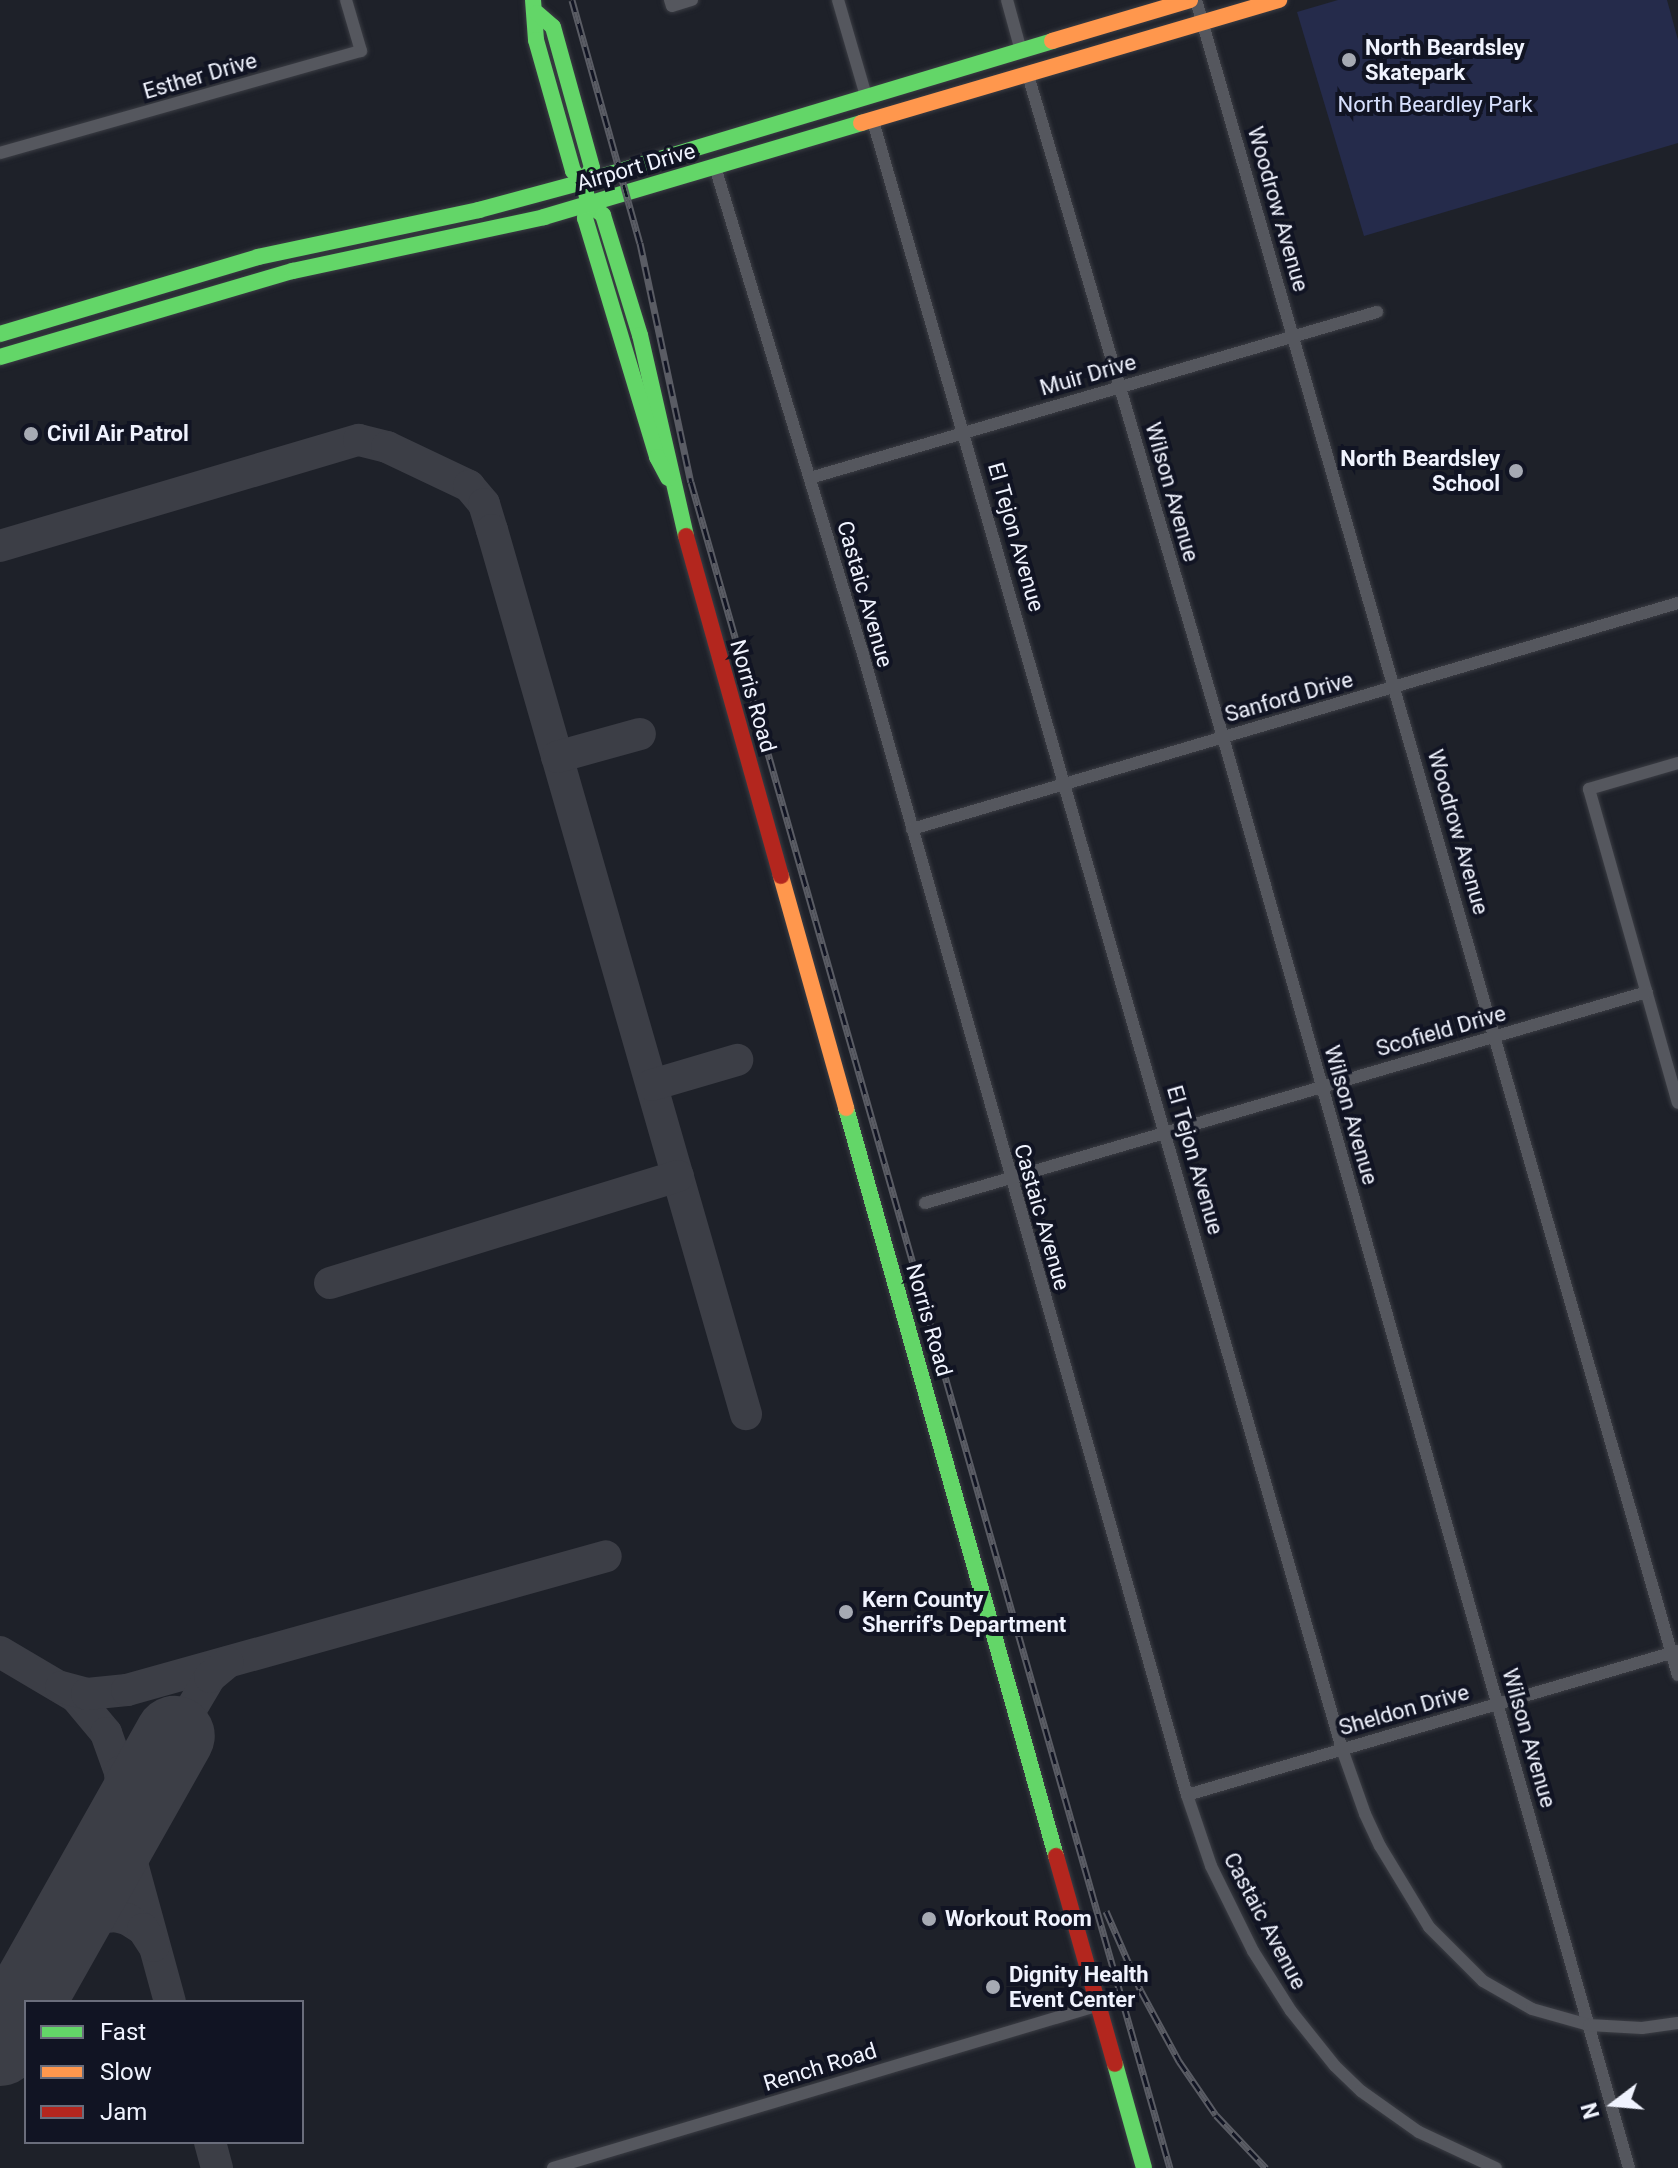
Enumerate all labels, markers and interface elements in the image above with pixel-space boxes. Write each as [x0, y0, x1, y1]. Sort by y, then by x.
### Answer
place label: North Beardsley Skatepark [1365, 34, 1525, 86]
street label: Esther Drive [140, 47, 260, 105]
marker: North Beardsley Skatepark [1340, 51, 1358, 69]
park label: North Beardley Park [1337, 92, 1533, 118]
street label: Woodrow Avenue [1242, 123, 1314, 295]
street label: Airport Drive [574, 137, 698, 197]
street label: Muir Drive [1037, 349, 1139, 401]
street label: Wilson Avenue [1140, 419, 1204, 565]
place label: Civil Air Patrol [47, 421, 189, 447]
marker: Civil Air Patrol [22, 425, 40, 443]
place label: North Beardsley School [1340, 445, 1500, 496]
street label: El Tejon Avenue [982, 459, 1050, 615]
marker: North Beardsley School [1507, 462, 1525, 480]
street label: Castaic Avenue [831, 518, 899, 670]
street label: Norris Road [724, 637, 782, 755]
street label: Sanford Drive [1222, 666, 1356, 728]
street label: Woodrow Avenue [1422, 746, 1494, 918]
street label: Scofield Drive [1373, 1000, 1509, 1062]
street label: Wilson Avenue [1319, 1042, 1383, 1188]
street label: El Tejon Avenue [1161, 1082, 1229, 1238]
street label: Castaic Avenue [1008, 1141, 1076, 1293]
street label: Norris Road [900, 1261, 958, 1379]
place label: Kern County Sherrif's Department [862, 1586, 1066, 1638]
marker: Kern County Sherrif's Department [837, 1603, 855, 1621]
street label: Wilson Avenue [1497, 1665, 1561, 1811]
street label: Sheldon Drive [1336, 1679, 1472, 1741]
street label: Castaic Avenue [1218, 1848, 1312, 1994]
place label: Workout Room [945, 1906, 1092, 1932]
marker: Workout Room [920, 1910, 938, 1928]
place label: Dignity Health Event Center [1009, 1961, 1149, 2012]
marker: Dignity Health Event Center [984, 1978, 1002, 1996]
legend [24, 2000, 304, 2144]
text: Fast [100, 2018, 146, 2046]
street label: Rench Road [760, 2037, 880, 2097]
text: Slow [100, 2058, 152, 2086]
north arrow [1574, 2064, 1654, 2144]
text: Jam [100, 2098, 147, 2126]
text: N [1576, 2100, 1605, 2122]

